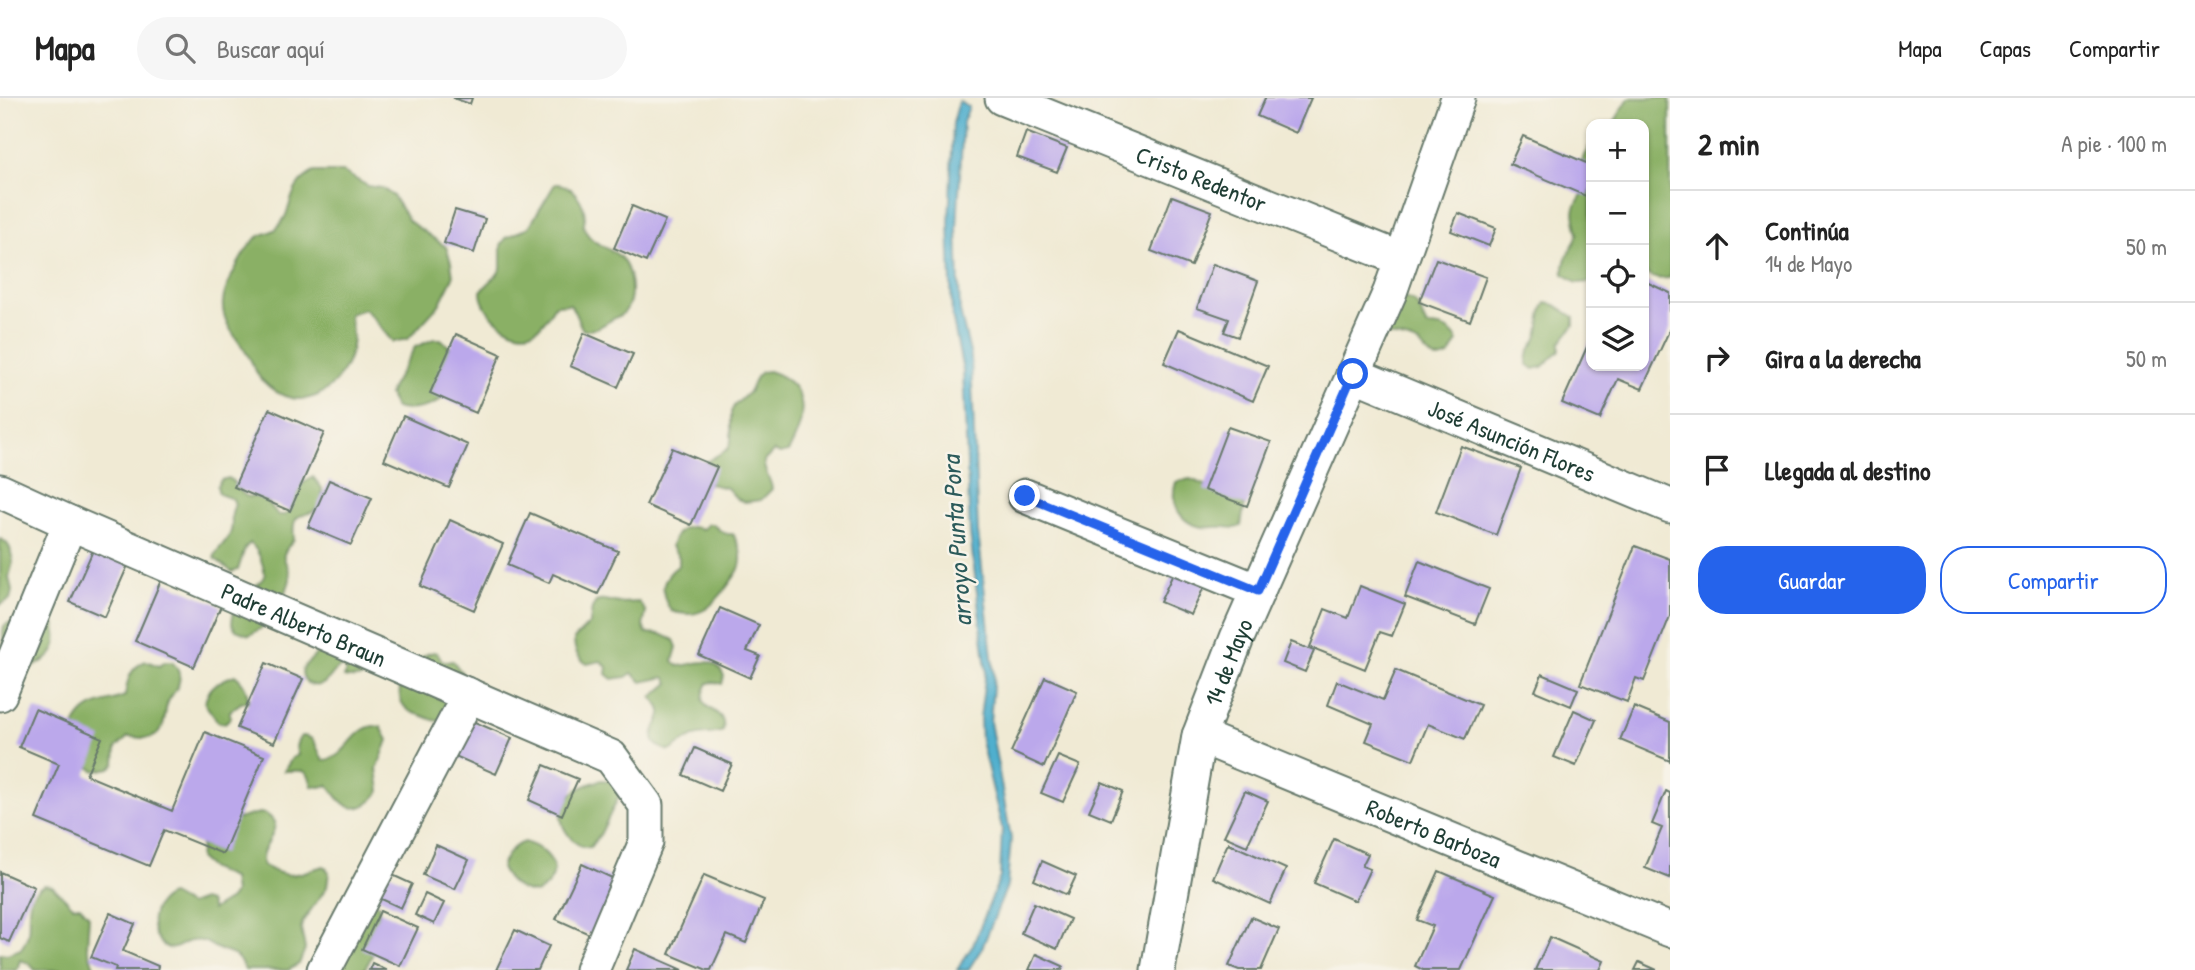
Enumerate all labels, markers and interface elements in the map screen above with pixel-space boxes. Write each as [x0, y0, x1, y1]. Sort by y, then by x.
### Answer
search box [137, 17, 627, 80]
text: Mapa [35, 26, 95, 70]
icon: search [161, 29, 199, 67]
text: Buscar aquí [217, 31, 325, 66]
text: Mapa [1898, 32, 1942, 64]
text: Capas [1980, 32, 2031, 64]
text: Compartir [2069, 32, 2160, 64]
map controls [1586, 119, 1649, 371]
button: + [1586, 119, 1649, 182]
text: 2 min [1698, 124, 1760, 164]
text: A pie · 100 m [2061, 128, 2167, 159]
street label: Cristo Redentor [1131, 138, 1271, 219]
button: − [1586, 182, 1649, 245]
text: Continúa [1765, 213, 1849, 248]
icon: ahead [1698, 227, 1736, 265]
text: 50 m [2126, 231, 2167, 262]
button: locate [1586, 245, 1649, 308]
text: 14 de Mayo [1765, 248, 1852, 279]
button: layers [1586, 308, 1649, 371]
icon: right [1698, 339, 1736, 377]
text: Gira a la derecha [1765, 341, 1921, 376]
text: 50 m [2126, 343, 2167, 374]
route start [1337, 358, 1368, 389]
street label: José Asunción Flores [1423, 391, 1600, 489]
icon: arrive [1698, 451, 1736, 489]
water label: arroyo Punta Pora [932, 452, 980, 628]
text: Llegada al destino [1765, 453, 1931, 488]
route end [1009, 480, 1040, 511]
button: Guardar [1698, 546, 1926, 614]
button: Compartir [1940, 546, 2167, 614]
street label: Padre Alberto Braun [217, 575, 391, 674]
street label: 14 de Mayo [1196, 613, 1260, 710]
street label: Roberto Barboza [1362, 791, 1506, 875]

